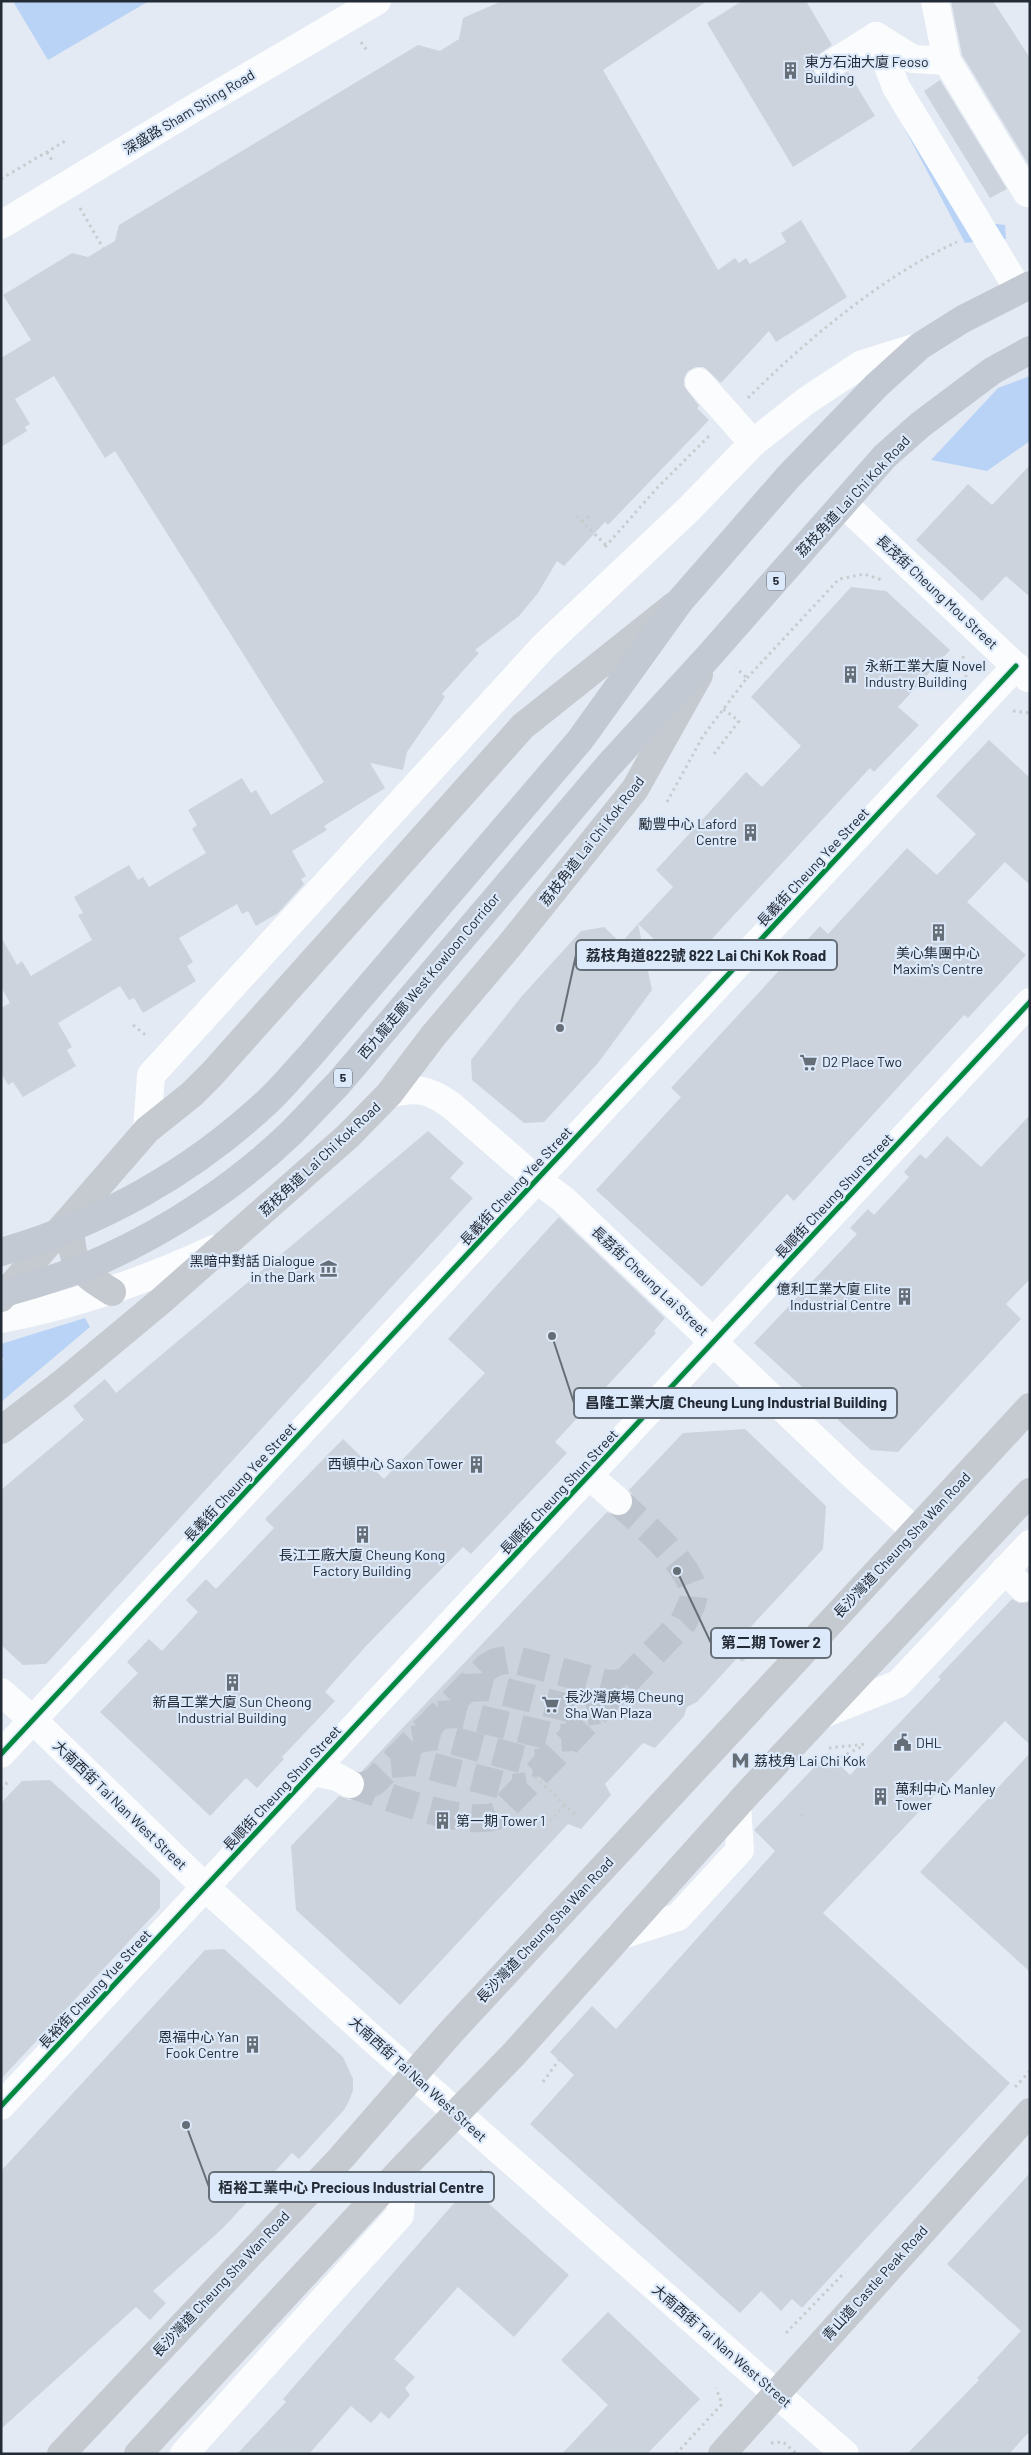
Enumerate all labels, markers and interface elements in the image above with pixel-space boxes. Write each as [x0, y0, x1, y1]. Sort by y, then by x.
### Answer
place label: 東方石油大廈 Feoso Building [805, 53, 929, 86]
building icon: 東方石油大廈 Feoso Building [781, 60, 801, 80]
street label: 深盛路 Sham Shing Road [120, 66, 257, 158]
street label: 荔枝角道 Lai Chi Kok Road [792, 432, 913, 560]
street label: 長茂街 Cheung Mou Street [873, 531, 1002, 652]
road number: 5 [767, 572, 785, 590]
place label: 永新工業大廈 Novel Industry Building [865, 657, 986, 690]
building icon: 永新工業大廈 Novel Industry Building [841, 664, 861, 684]
street label: 荔枝角道 Lai Chi Kok Road [536, 773, 647, 909]
street label: 長義街 Cheung Yee Street [753, 804, 872, 930]
place label: 勵豐中心 Laford Centre [639, 815, 737, 848]
building icon: 勵豐中心 Laford Centre [741, 822, 761, 842]
street label: 西九龍走廊 West Kowloon Corridor [354, 889, 503, 1062]
building icon: 美心集團中心 Maxim's Centre [928, 923, 948, 943]
callout: 荔枝角道822號 822 Lai Chi Kok Road [576, 940, 837, 970]
place label: 美心集團中心 Maxim's Centre [893, 944, 983, 977]
text: 荔枝角道822號 822 Lai Chi Kok Road [586, 946, 826, 964]
supermarket icon: D2 Place Two [798, 1052, 818, 1072]
place label: D2 Place Two [822, 1053, 902, 1070]
road number: 5 [334, 1068, 352, 1088]
street label: 荔枝角道 Lai Chi Kok Road [256, 1098, 384, 1219]
street label: 長義街 Cheung Yee Street [456, 1123, 575, 1249]
street label: 長順街 Cheung Shun Street [771, 1129, 896, 1262]
street label: 長荔街 Cheung Lai Street [589, 1222, 712, 1339]
place label: 黑暗中對話 Dialogue in the Dark [190, 1252, 315, 1285]
museum icon: 黑暗中對話 Dialogue in the Dark [319, 1259, 339, 1279]
place label: 億利工業大廈 Elite Industrial Centre [777, 1280, 891, 1313]
building icon: 億利工業大廈 Elite Industrial Centre [895, 1287, 915, 1307]
callout: 昌隆工業大廈 Cheung Lung Industrial Building [574, 1388, 897, 1418]
text: 昌隆工業大廈 Cheung Lung Industrial Building [585, 1393, 887, 1411]
street label: 長義街 Cheung Yee Street [180, 1419, 299, 1545]
street label: 長順街 Cheung Shun Street [496, 1425, 621, 1558]
building icon: 西頓中心 Saxon Tower [467, 1454, 487, 1474]
place label: 西頓中心 Saxon Tower [328, 1455, 463, 1472]
street label: 長沙灣道 Cheung Sha Wan Road [829, 1468, 974, 1621]
building icon: 長江工廠大廈 Cheung Kong Factory Building [352, 1525, 372, 1545]
place label: 長江工廠大廈 Cheung Kong Factory Building [279, 1546, 445, 1579]
callout: 第二期 Tower 2 [711, 1628, 831, 1658]
text: 第二期 Tower 2 [721, 1633, 821, 1651]
building icon: 新昌工業大廈 Sun Cheong Industrial Building [222, 1672, 242, 1692]
place label: 長沙灣廣場 Cheung Sha Wan Plaza [565, 1688, 684, 1721]
place label: 新昌工業大廈 Sun Cheong Industrial Building [153, 1693, 311, 1726]
supermarket icon: 長沙灣廣場 Cheung Sha Wan Plaza [541, 1695, 561, 1715]
street label: 長順街 Cheung Shun Street [219, 1721, 344, 1854]
public building icon: DHL [892, 1733, 912, 1753]
place label: DHL [916, 1734, 942, 1751]
street label: 大南西街 Tai Nan West Street [50, 1736, 191, 1873]
metro station icon: 荔枝角 Lai Chi Kok [730, 1751, 750, 1771]
place label: 荔枝角 Lai Chi Kok [754, 1752, 866, 1769]
place label: 萬利中心 Manley Tower [895, 1780, 996, 1813]
building icon: 萬利中心 Manley Tower [871, 1787, 891, 1807]
building icon: 第一期 Tower 1 [432, 1811, 452, 1831]
place label: 第一期 Tower 1 [456, 1812, 545, 1829]
street label: 長沙灣道 Cheung Sha Wan Road [472, 1853, 617, 2006]
street label: 長裕街 Cheung Yue Street [35, 1925, 154, 2052]
street label: 大南西街 Tai Nan West Street [346, 2012, 490, 2145]
place label: 恩福中心 Yan Fook Centre [158, 2028, 239, 2061]
building icon: 恩福中心 Yan Fook Centre [243, 2035, 263, 2055]
callout: 栢裕工業中心 Precious Industrial Centre [209, 2172, 494, 2202]
text: 栢裕工業中心 Precious Industrial Centre [218, 2178, 484, 2196]
street label: 長沙灣道 Cheung Sha Wan Road [148, 2207, 293, 2360]
street label: 青山道 Castle Peak Road [818, 2222, 931, 2344]
street label: 大南西街 Tai Nan West Street [649, 2281, 795, 2411]

